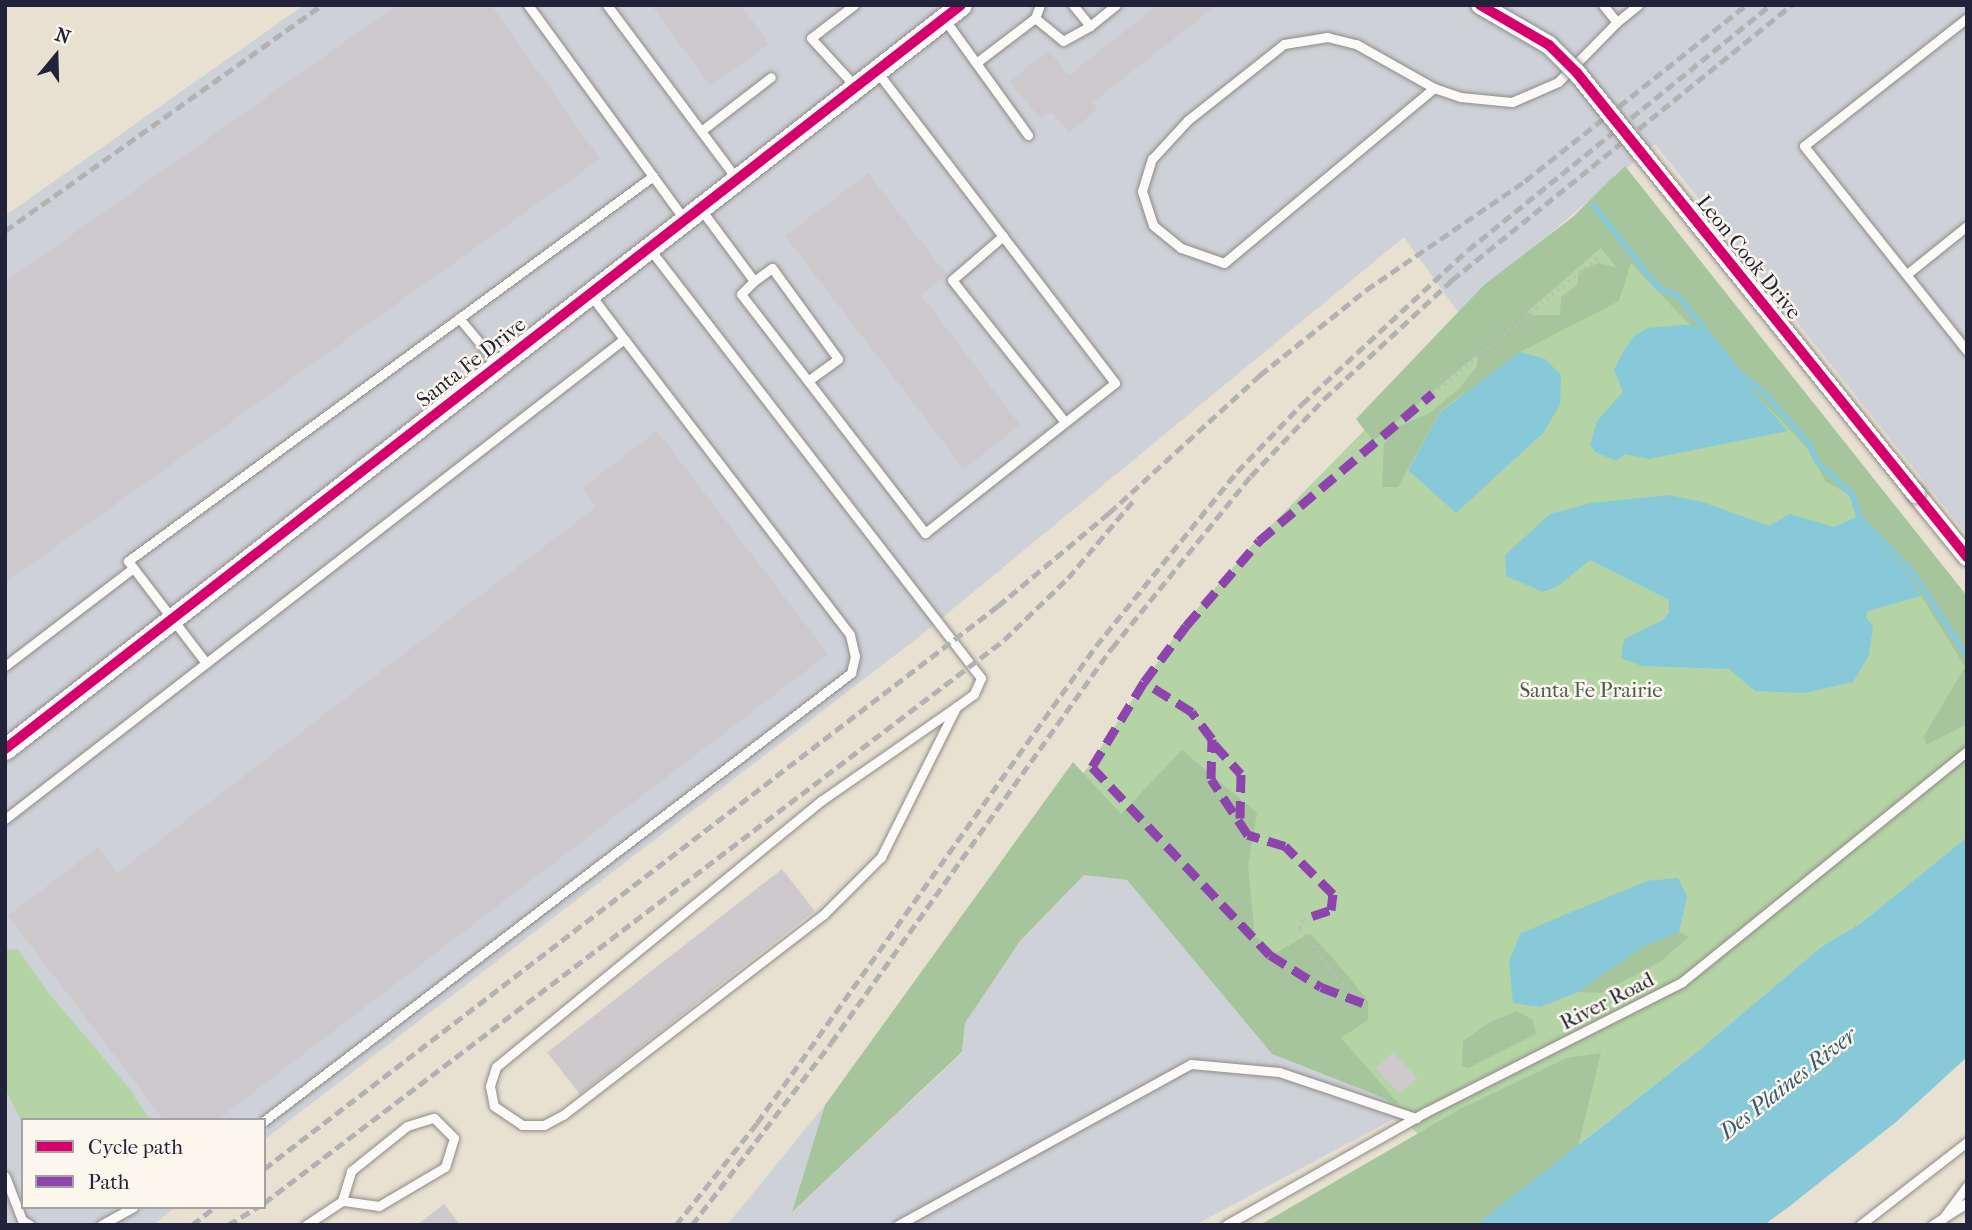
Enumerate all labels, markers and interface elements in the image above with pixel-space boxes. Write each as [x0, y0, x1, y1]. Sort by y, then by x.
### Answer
north arrow [21, 21, 91, 91]
text: N [52, 23, 73, 49]
street label: Leon Cook Drive [1691, 190, 1807, 324]
street label: Santa Fe Drive [411, 312, 531, 412]
park label: Santa Fe Prairie [1519, 677, 1663, 703]
street label: River Road [1556, 967, 1658, 1035]
water label: Des Plaines River [1714, 1022, 1862, 1146]
legend [21, 1118, 266, 1209]
text: Cycle path [88, 1135, 183, 1159]
text: Path [88, 1170, 129, 1194]

